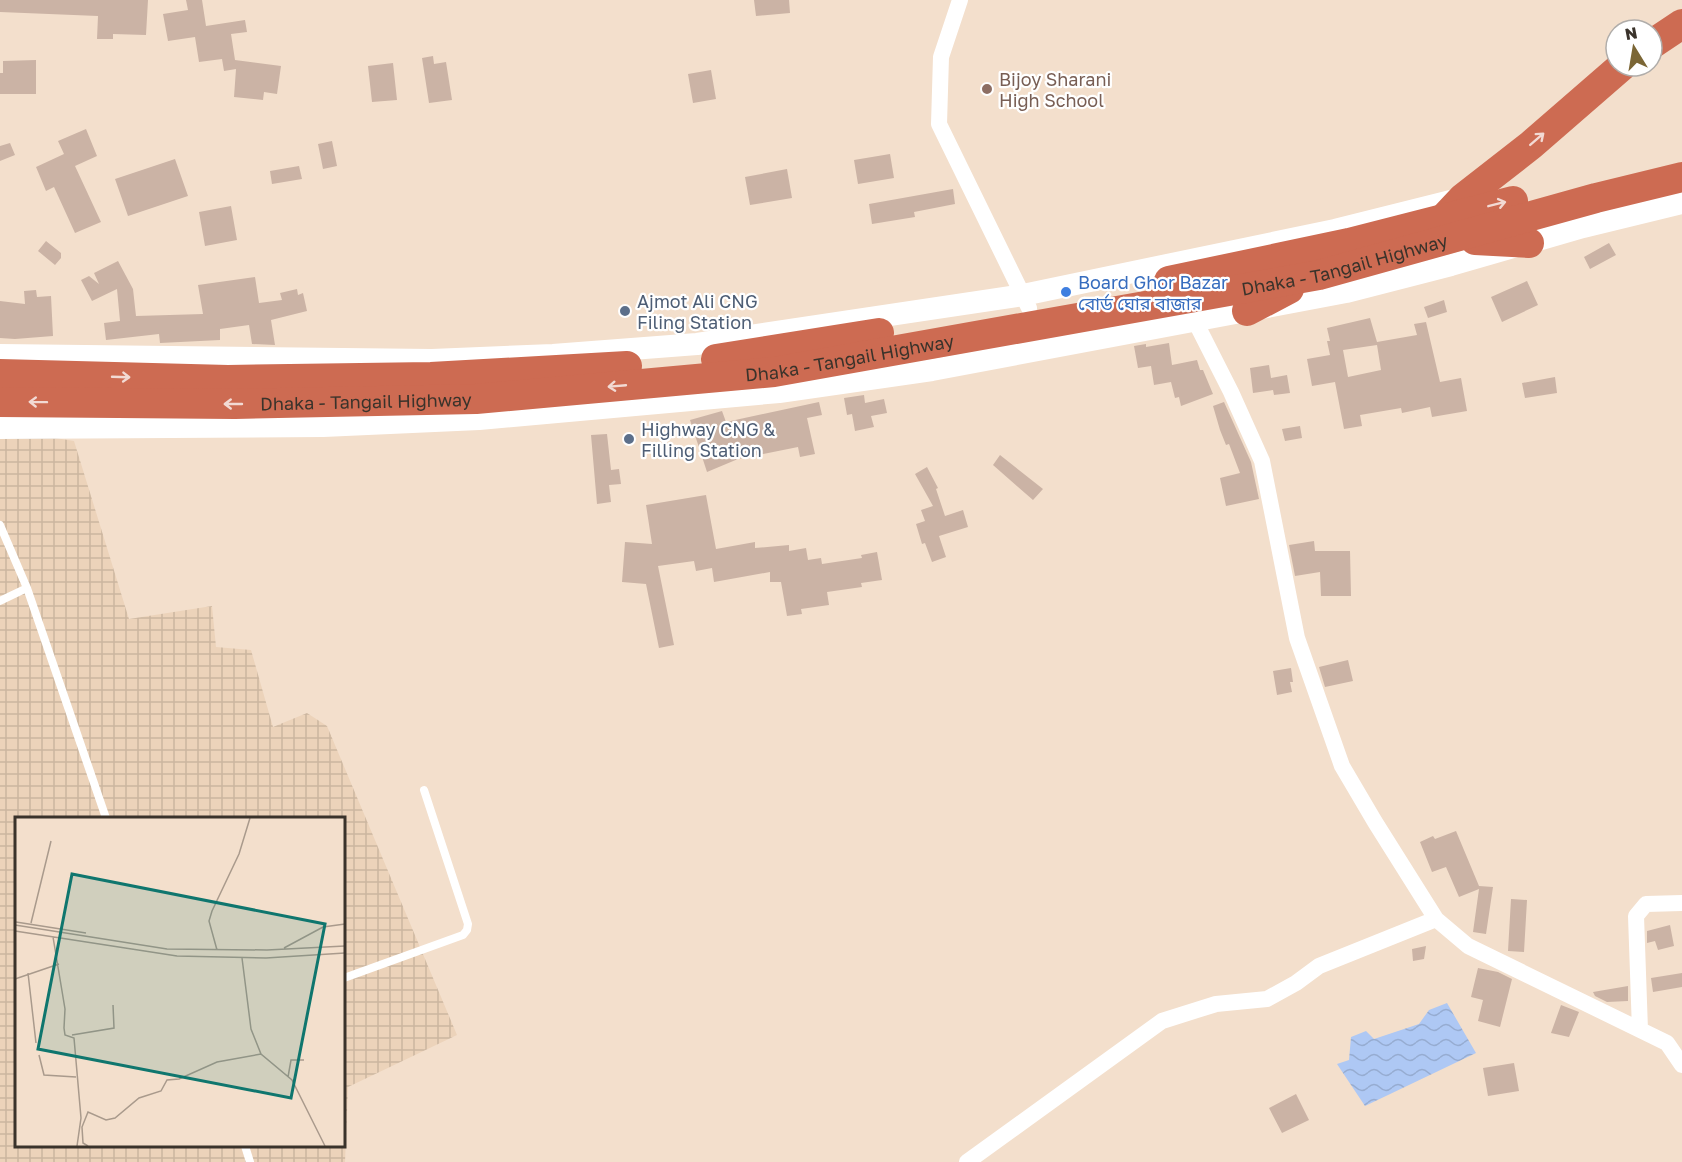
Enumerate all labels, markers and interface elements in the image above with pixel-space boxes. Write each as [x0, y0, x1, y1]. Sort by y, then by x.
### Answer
north arrow [1604, 18, 1664, 78]
text: N [1623, 22, 1639, 44]
place label: Bijoy Sharani High School [999, 68, 1111, 111]
marker: Bijoy Sharani High School [980, 82, 994, 96]
one-way arrow [1529, 132, 1544, 146]
one-way arrow [1487, 198, 1506, 210]
street label: Dhaka - Tangail Highway [1240, 229, 1450, 300]
place label: Board Ghor Bazar বোর্ড ঘোর বাজার [1078, 271, 1228, 314]
marker: Board Ghor Bazar বোর্ড ঘোর বাজার [1059, 285, 1073, 299]
place label: Ajmot Ali CNG Filing Station [637, 290, 758, 333]
marker: Ajmot Ali CNG Filing Station [618, 304, 632, 318]
street label: Dhaka - Tangail Highway [744, 329, 956, 386]
one-way arrow [111, 372, 131, 383]
one-way arrow [607, 381, 627, 392]
street label: Dhaka - Tangail Highway [260, 388, 472, 414]
one-way arrow [29, 396, 49, 408]
one-way arrow [224, 398, 244, 410]
place label: Highway CNG & Filling Station [641, 418, 775, 461]
marker: Highway CNG & Filling Station [622, 432, 636, 446]
inset map [15, 817, 345, 1147]

